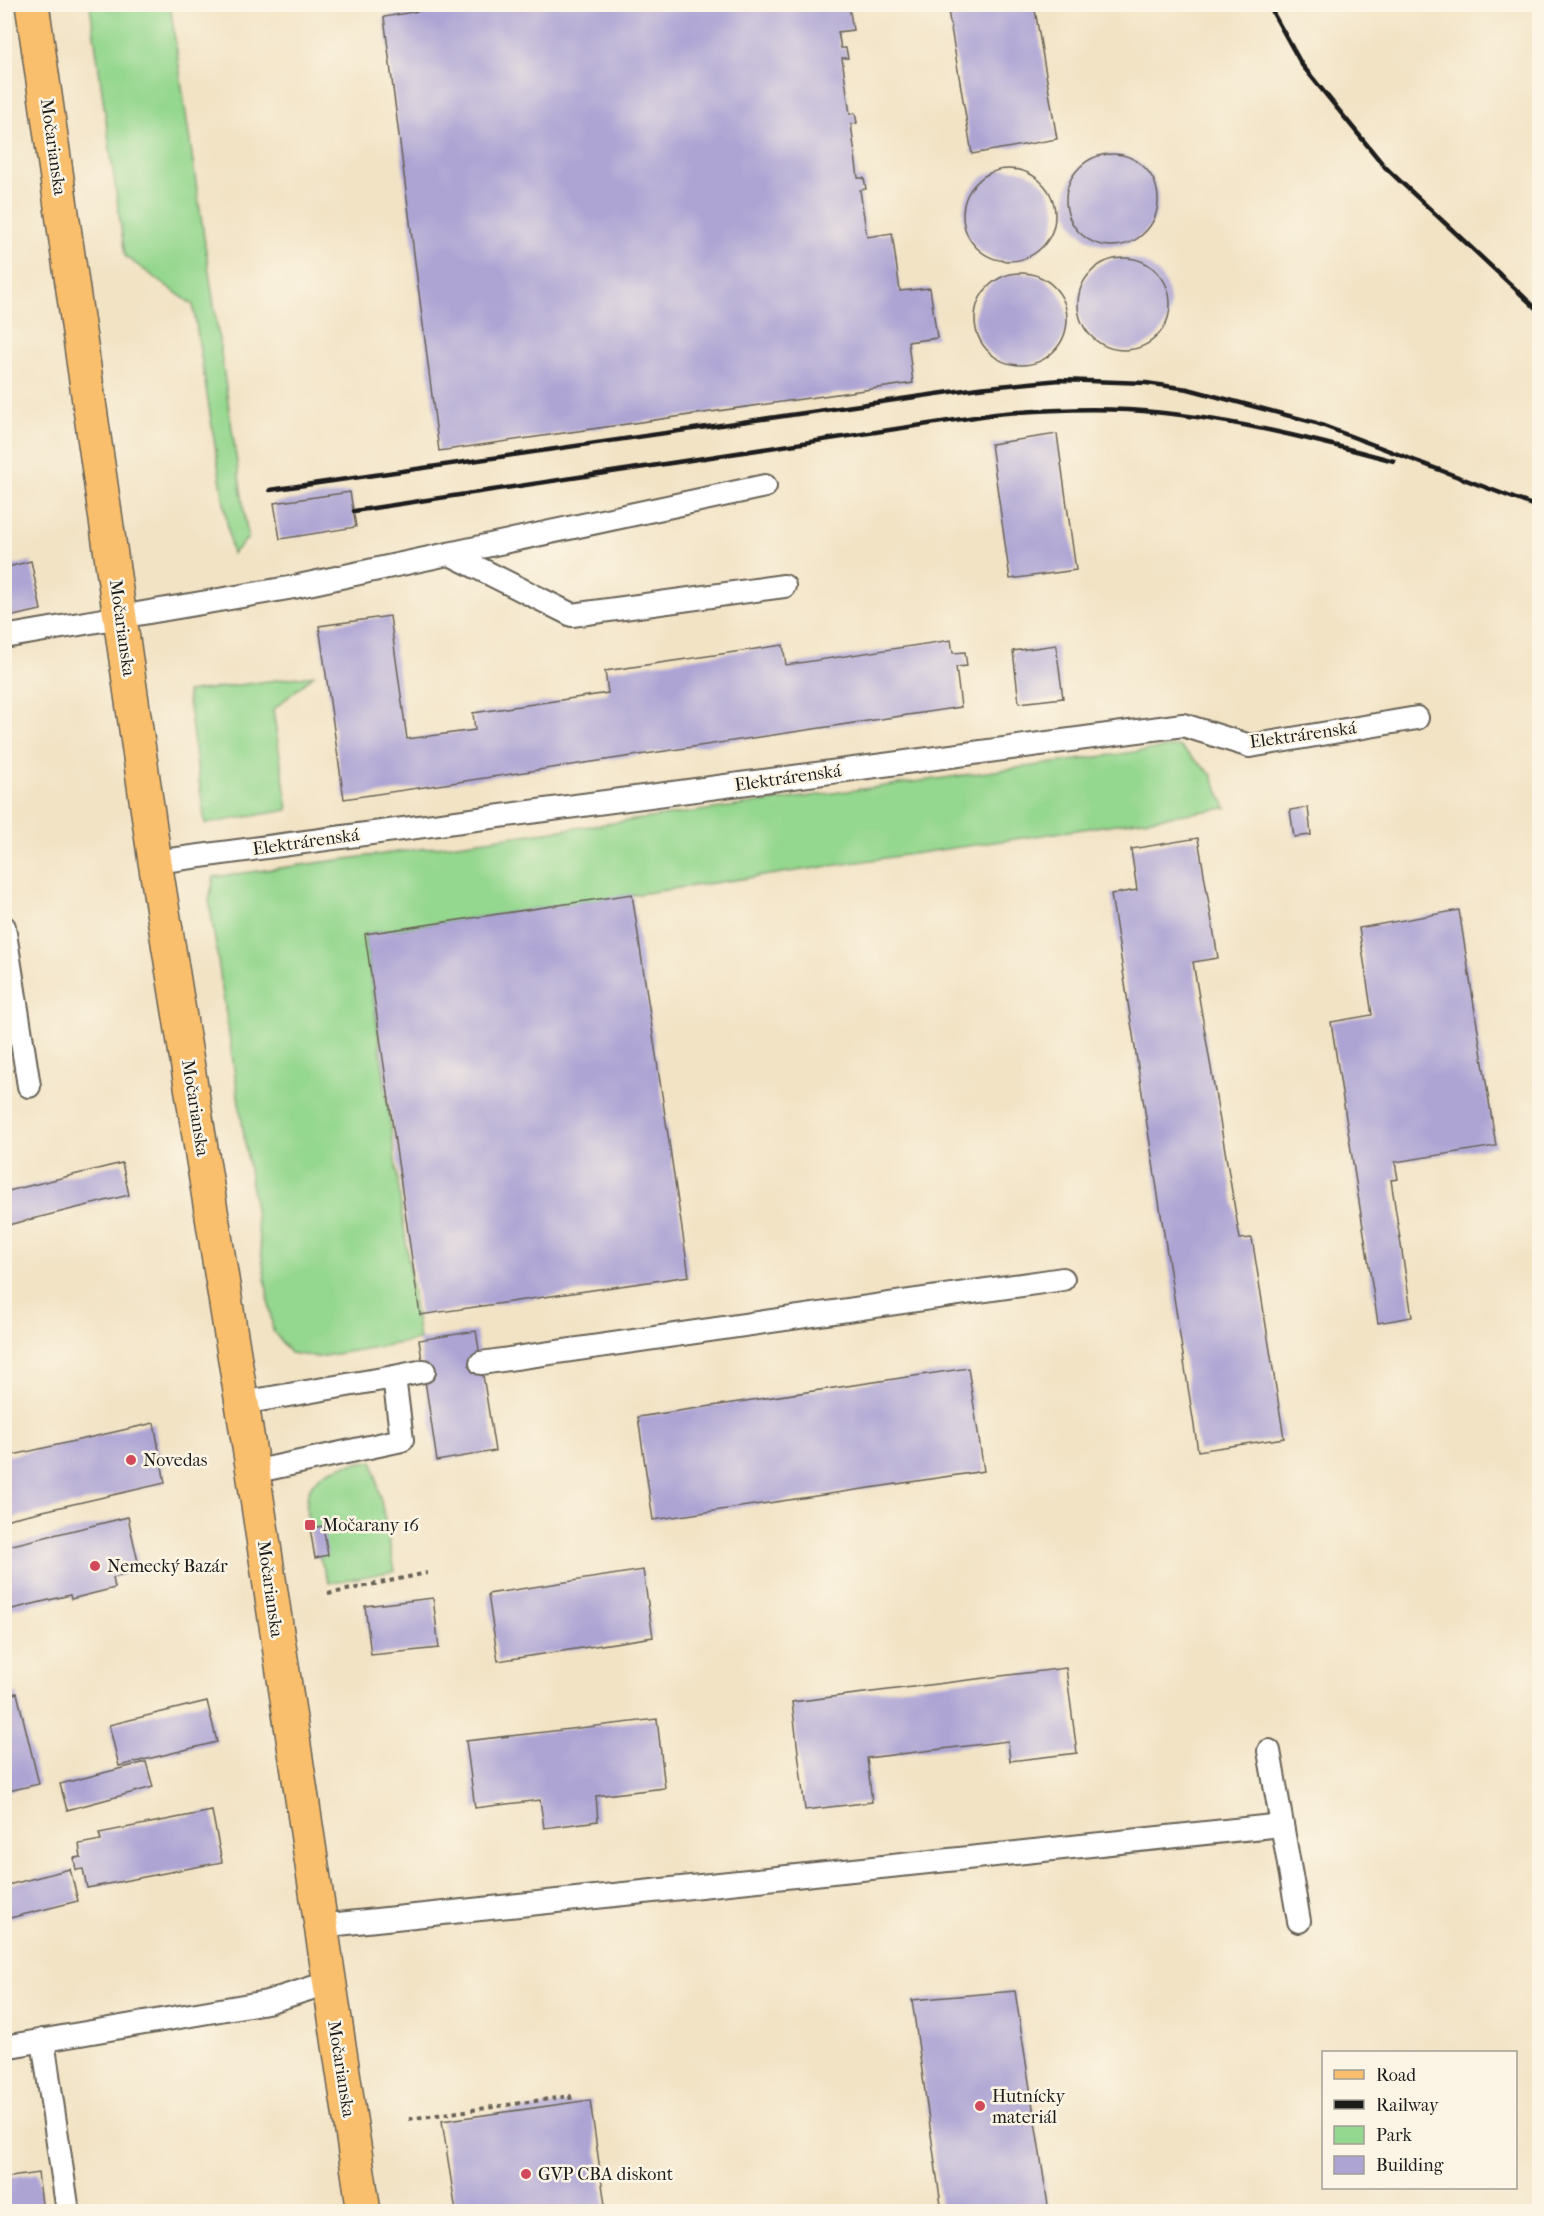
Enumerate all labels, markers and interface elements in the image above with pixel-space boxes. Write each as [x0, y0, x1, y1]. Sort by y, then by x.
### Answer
street label: Močarianska [36, 97, 70, 197]
street label: Močarianska [105, 578, 139, 678]
street label: Elektrárenská [1248, 717, 1358, 753]
street label: Elektrárenská [733, 760, 843, 796]
street label: Elektrárenská [251, 824, 361, 860]
street label: Močarianska [177, 1058, 213, 1158]
place label: Novedas [143, 1450, 208, 1471]
marker: Novedas [124, 1453, 138, 1467]
place label: Močarany 16 [322, 1515, 419, 1536]
marker: Močarany 16 [303, 1518, 317, 1532]
street label: Močarianska [253, 1539, 287, 1639]
place label: Nemecký Bazár [107, 1556, 228, 1577]
marker: Nemecký Bazár [88, 1559, 102, 1573]
street label: Močarianska [323, 2019, 359, 2119]
legend [1322, 2051, 1517, 2189]
text: Road [1376, 2065, 1416, 2086]
place label: Hutnícky materiál [992, 2086, 1066, 2128]
text: Railway [1376, 2095, 1440, 2116]
marker: Hutnícky materiál [973, 2099, 987, 2113]
text: Park [1376, 2125, 1413, 2146]
text: Building [1376, 2155, 1444, 2176]
place label: GVP CBA diskont [538, 2164, 674, 2185]
marker: GVP CBA diskont [519, 2167, 533, 2181]

